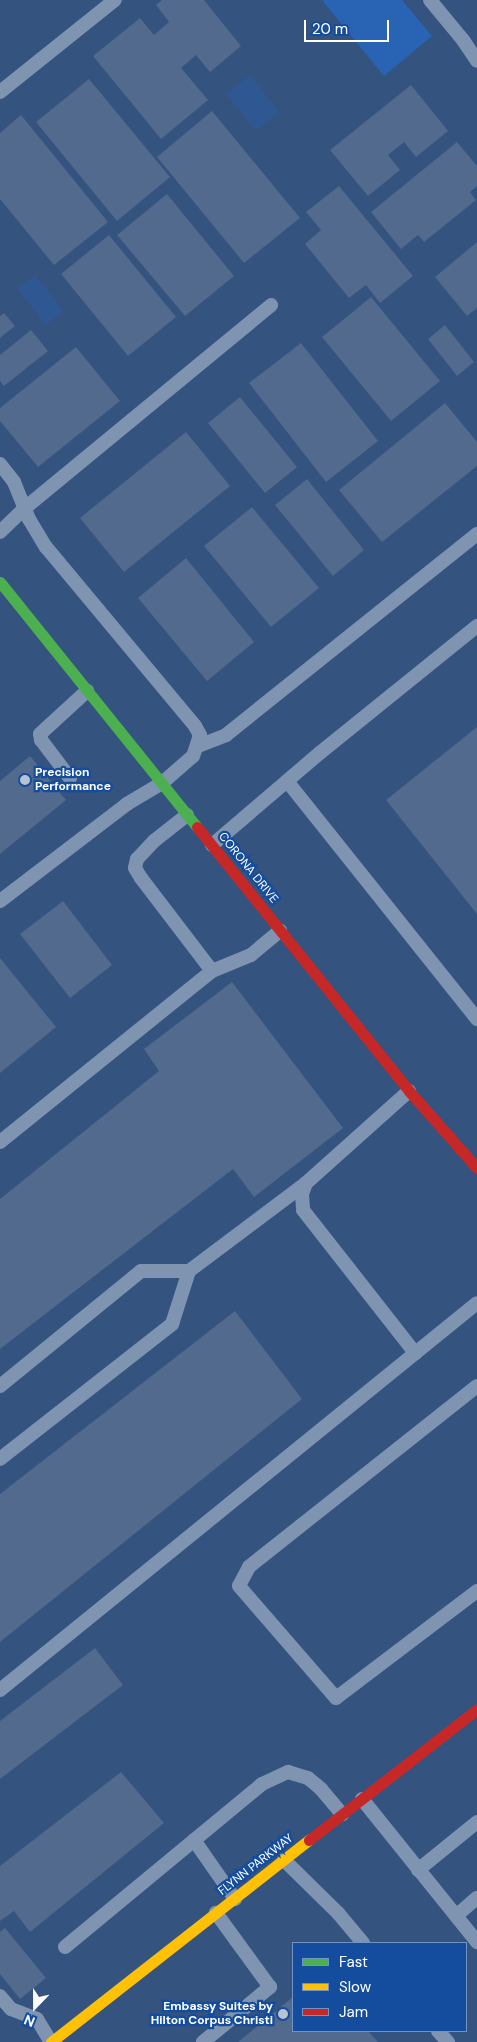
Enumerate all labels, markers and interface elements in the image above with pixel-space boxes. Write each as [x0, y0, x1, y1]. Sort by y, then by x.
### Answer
scale bar [307, 10, 392, 42]
text: 20 m [312, 19, 348, 39]
place label: Precision Performance [35, 766, 111, 794]
marker: Precision Performance [19, 774, 31, 786]
street label: CORONA DRIVE [215, 830, 281, 906]
street label: FLYNN PARKWAY [216, 1831, 296, 1899]
legend [292, 1942, 467, 2032]
text: Fast [339, 1952, 368, 1972]
text: Slow [339, 1977, 371, 1997]
north arrow [10, 1982, 60, 2032]
place label: Embassy Suites by Hilton Corpus Christi [151, 2000, 273, 2028]
text: Jam [339, 2002, 368, 2022]
marker: Embassy Suites by Hilton Corpus Christi [277, 2008, 289, 2020]
text: N [21, 2011, 37, 2031]

